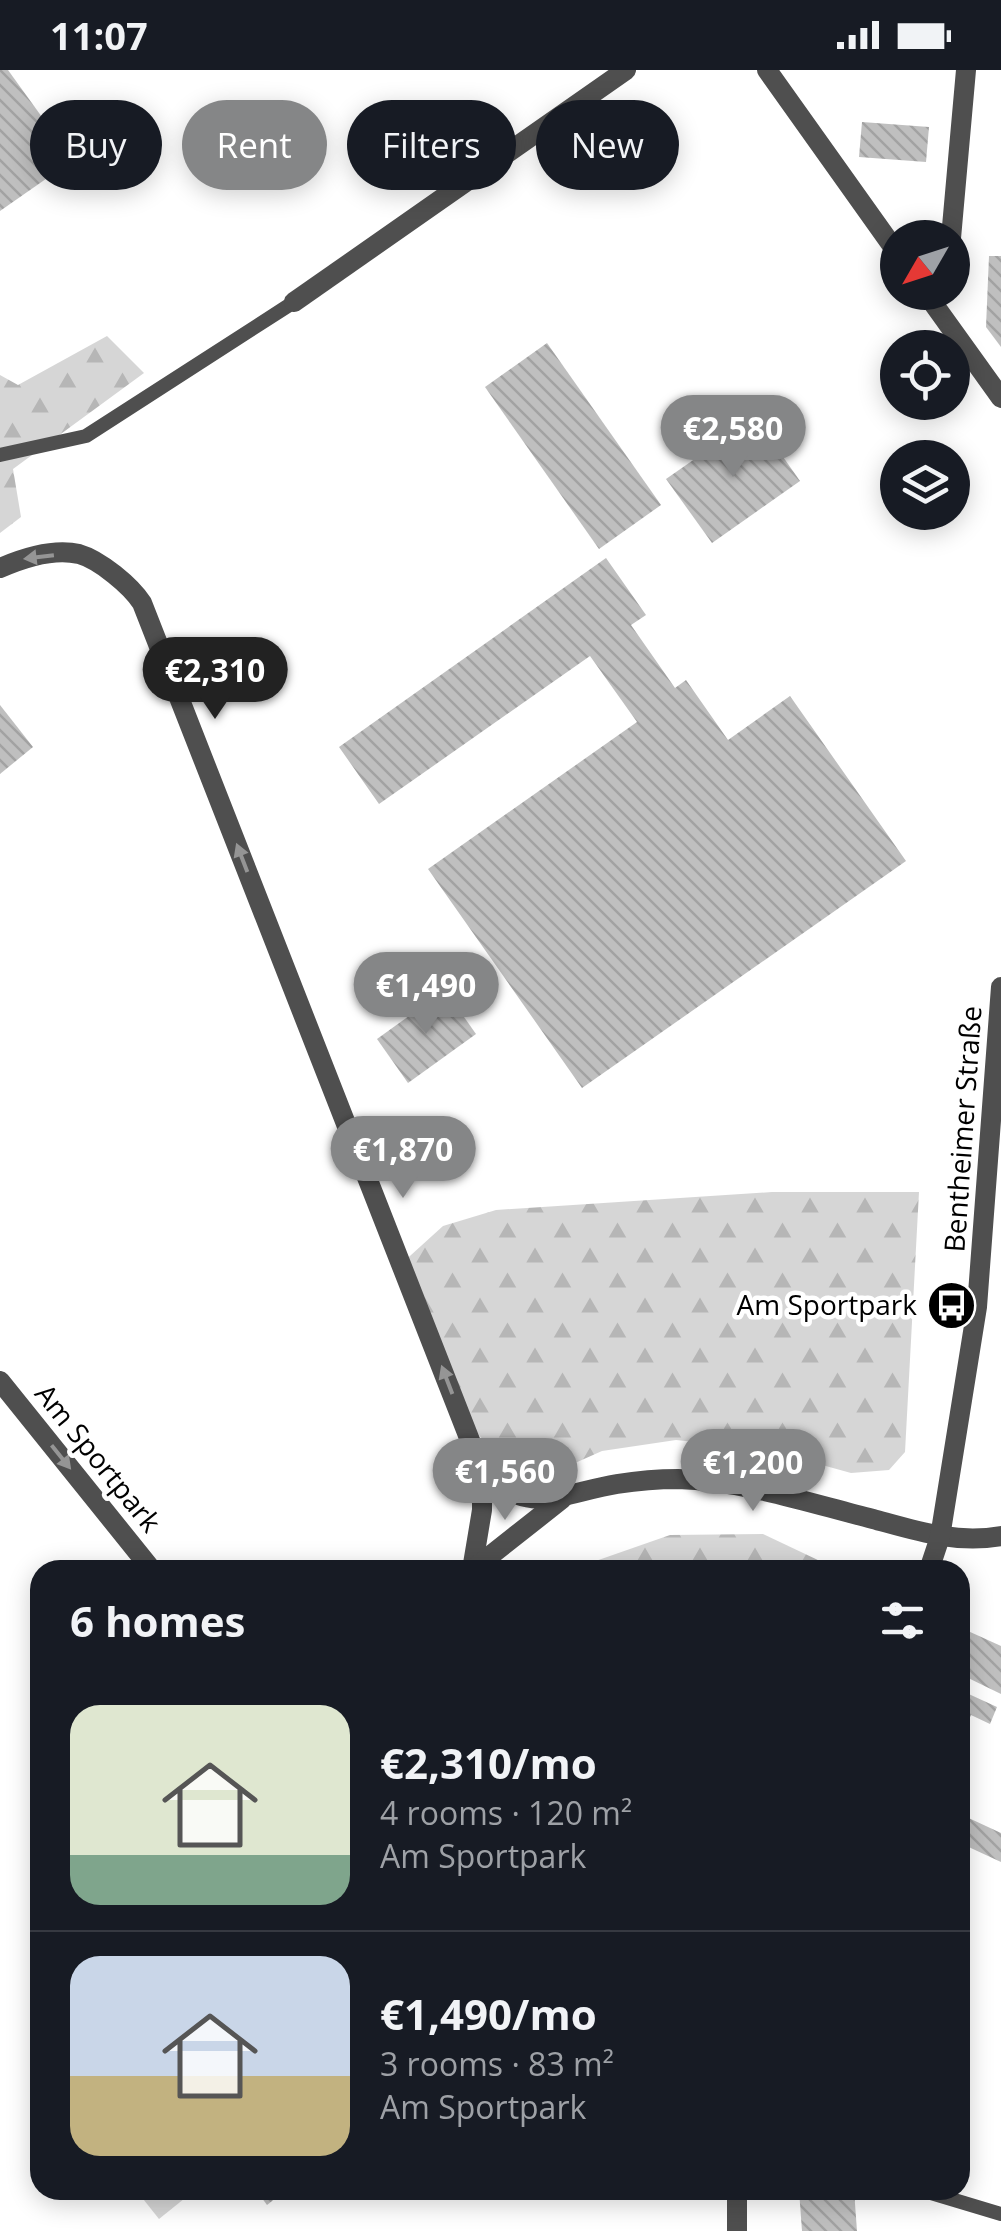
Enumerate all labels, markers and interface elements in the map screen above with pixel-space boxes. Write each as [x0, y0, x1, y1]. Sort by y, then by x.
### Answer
text: 11:07 [50, 9, 148, 61]
chip: Buy [30, 100, 162, 190]
chip: Rent [182, 100, 327, 190]
chip: Filters [347, 100, 516, 190]
chip: New [536, 100, 679, 190]
north arrow [880, 220, 970, 310]
map controls [880, 220, 970, 530]
button: locate [880, 330, 970, 420]
pin: €2,580 [652, 395, 814, 480]
text: €2,580 [683, 406, 783, 449]
button: layers [880, 440, 970, 530]
one-way arrow [23, 549, 54, 565]
pin: €2,310 [134, 637, 296, 722]
text: €2,310 [165, 648, 265, 691]
one-way arrow [233, 843, 249, 873]
pin: €1,490 [345, 952, 507, 1037]
text: €1,490 [376, 963, 476, 1006]
street label: Bentheimer Straße [934, 1005, 990, 1253]
pin: €1,870 [322, 1116, 484, 1201]
text: €1,870 [353, 1127, 453, 1170]
bus stop icon: Am Sportpark [926, 1279, 978, 1331]
place label: Am Sportpark [737, 1285, 917, 1323]
one-way arrow [438, 1365, 454, 1395]
street label: Am Sportpark [27, 1375, 171, 1540]
pin: €1,200 [672, 1429, 834, 1514]
pin: €1,560 [424, 1438, 586, 1523]
text: €1,200 [703, 1440, 803, 1483]
one-way arrow [50, 1444, 71, 1470]
text: €1,560 [455, 1449, 555, 1492]
text: 6 homes [70, 1592, 245, 1649]
icon: filters [875, 1593, 930, 1648]
text: €2,310/mo [380, 1734, 597, 1791]
icon: home [150, 1745, 270, 1865]
text: 4 rooms · 120 m² [380, 1791, 632, 1834]
text: Am Sportpark [380, 1834, 586, 1877]
text: €1,490/mo [380, 1985, 597, 2042]
icon: home [150, 1996, 270, 2116]
text: 3 rooms · 83 m² [380, 2042, 614, 2085]
text: Am Sportpark [380, 2085, 586, 2128]

